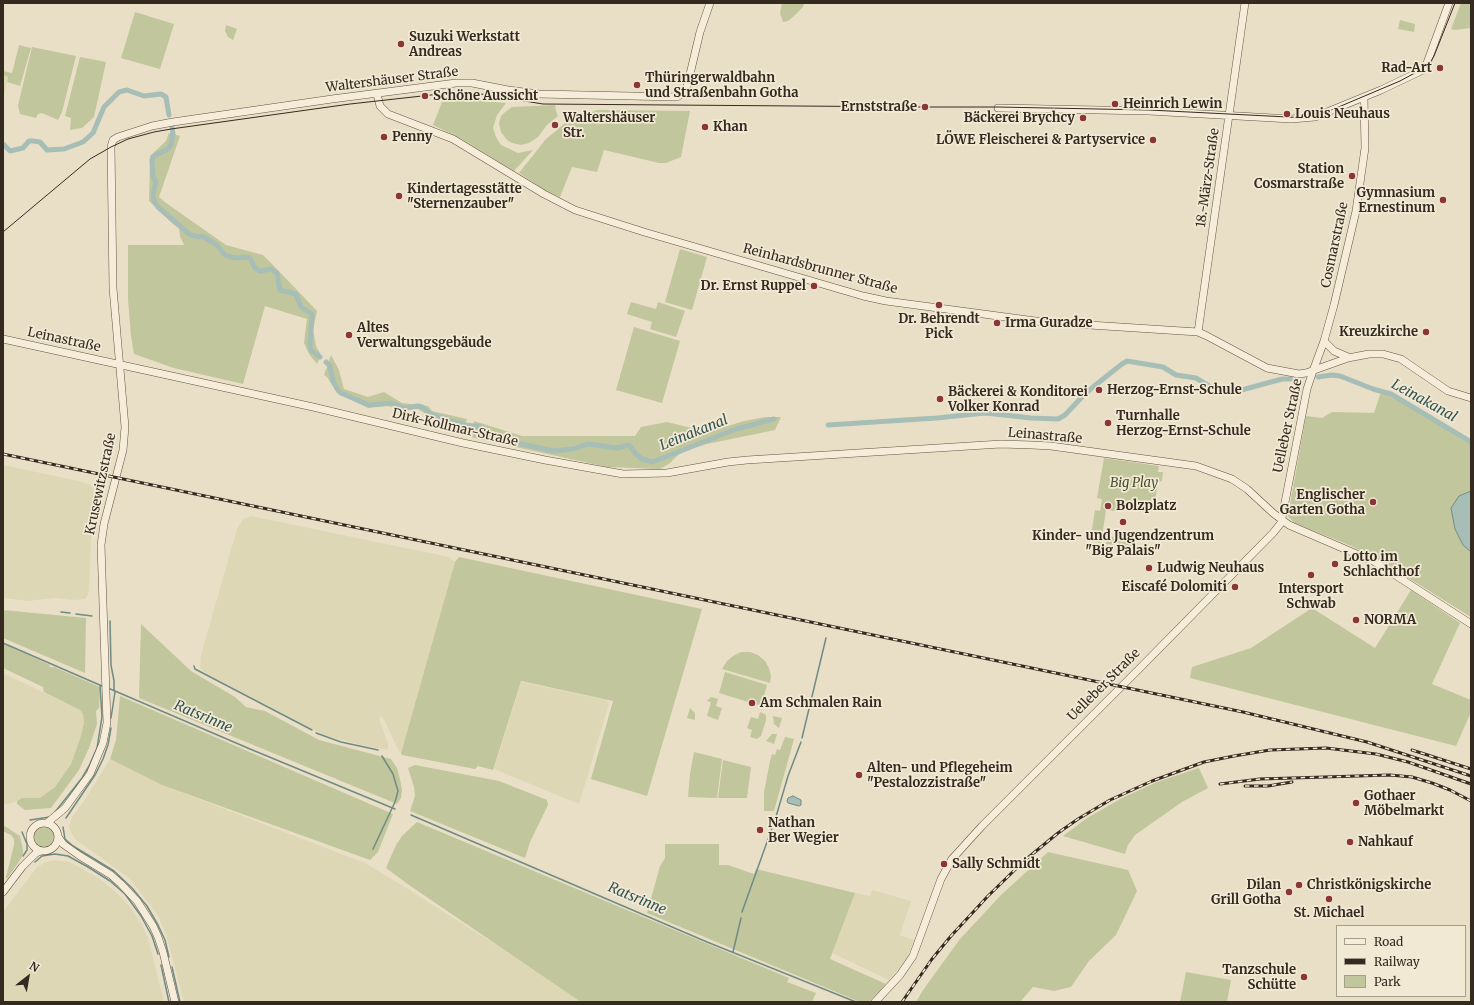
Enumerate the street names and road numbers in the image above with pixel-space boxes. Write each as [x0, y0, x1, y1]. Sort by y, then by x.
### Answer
street label: Waltershäuser Straße [325, 64, 459, 96]
street label: 18.-März-Straße [1193, 127, 1223, 229]
street label: Cosmarstraße [1318, 201, 1352, 289]
street label: Reinhardsbrunner Straße [741, 241, 899, 297]
street label: Leinastraße [26, 325, 102, 355]
street label: Uelleber Straße [1270, 378, 1306, 474]
street label: Dirk-Kollmar-Straße [391, 406, 519, 450]
street label: Leinastraße [1007, 425, 1083, 447]
street label: Krusewitzstraße [83, 432, 119, 536]
street label: Uelleber Straße [1065, 646, 1143, 724]

